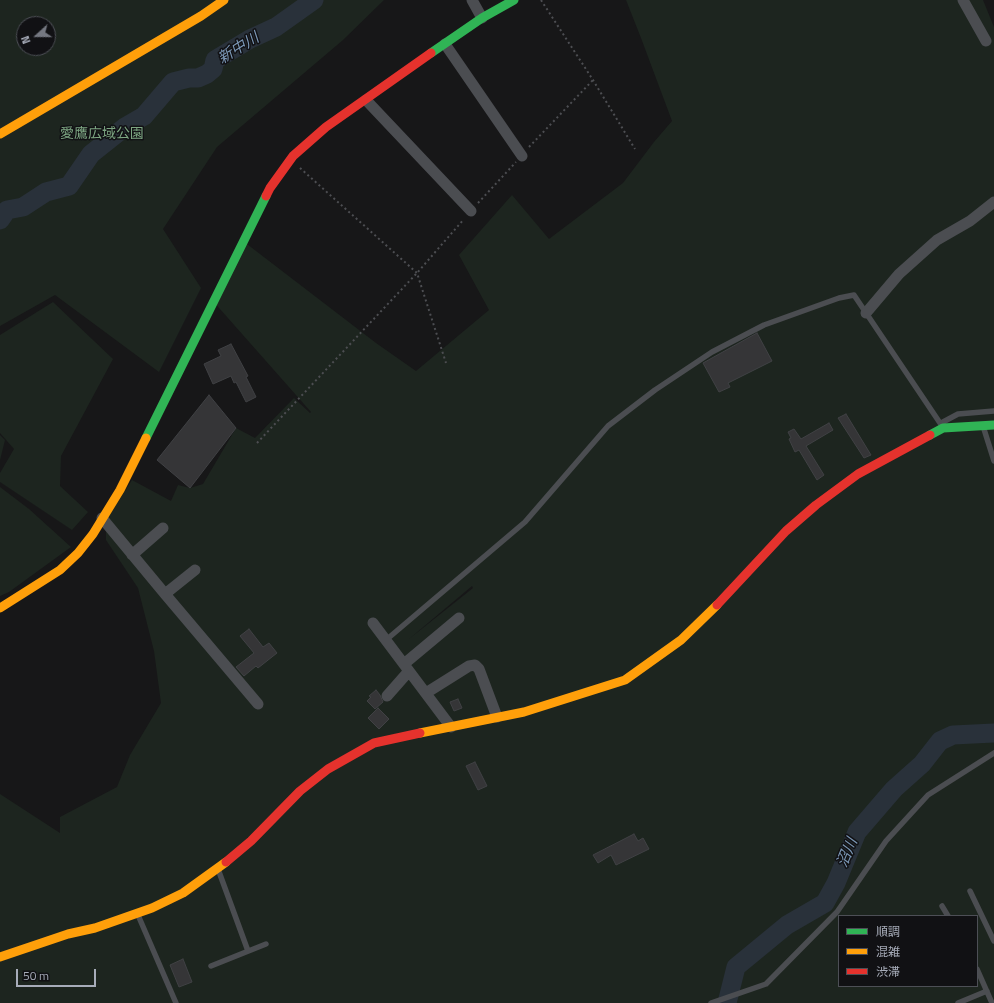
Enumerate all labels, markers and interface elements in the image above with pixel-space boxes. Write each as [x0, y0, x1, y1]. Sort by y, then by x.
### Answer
north arrow [16, 16, 56, 56]
water label: 新中川 [215, 29, 263, 69]
text: N [17, 34, 35, 46]
park label: 愛鷹広域公園 [60, 127, 144, 143]
water label: 沼川 [834, 836, 862, 870]
legend [838, 915, 978, 987]
text: 順調 [876, 922, 900, 941]
text: 混雑 [876, 942, 900, 961]
scale bar [18, 961, 98, 987]
text: 渋滞 [876, 962, 900, 981]
text: 50 m [23, 966, 49, 985]

